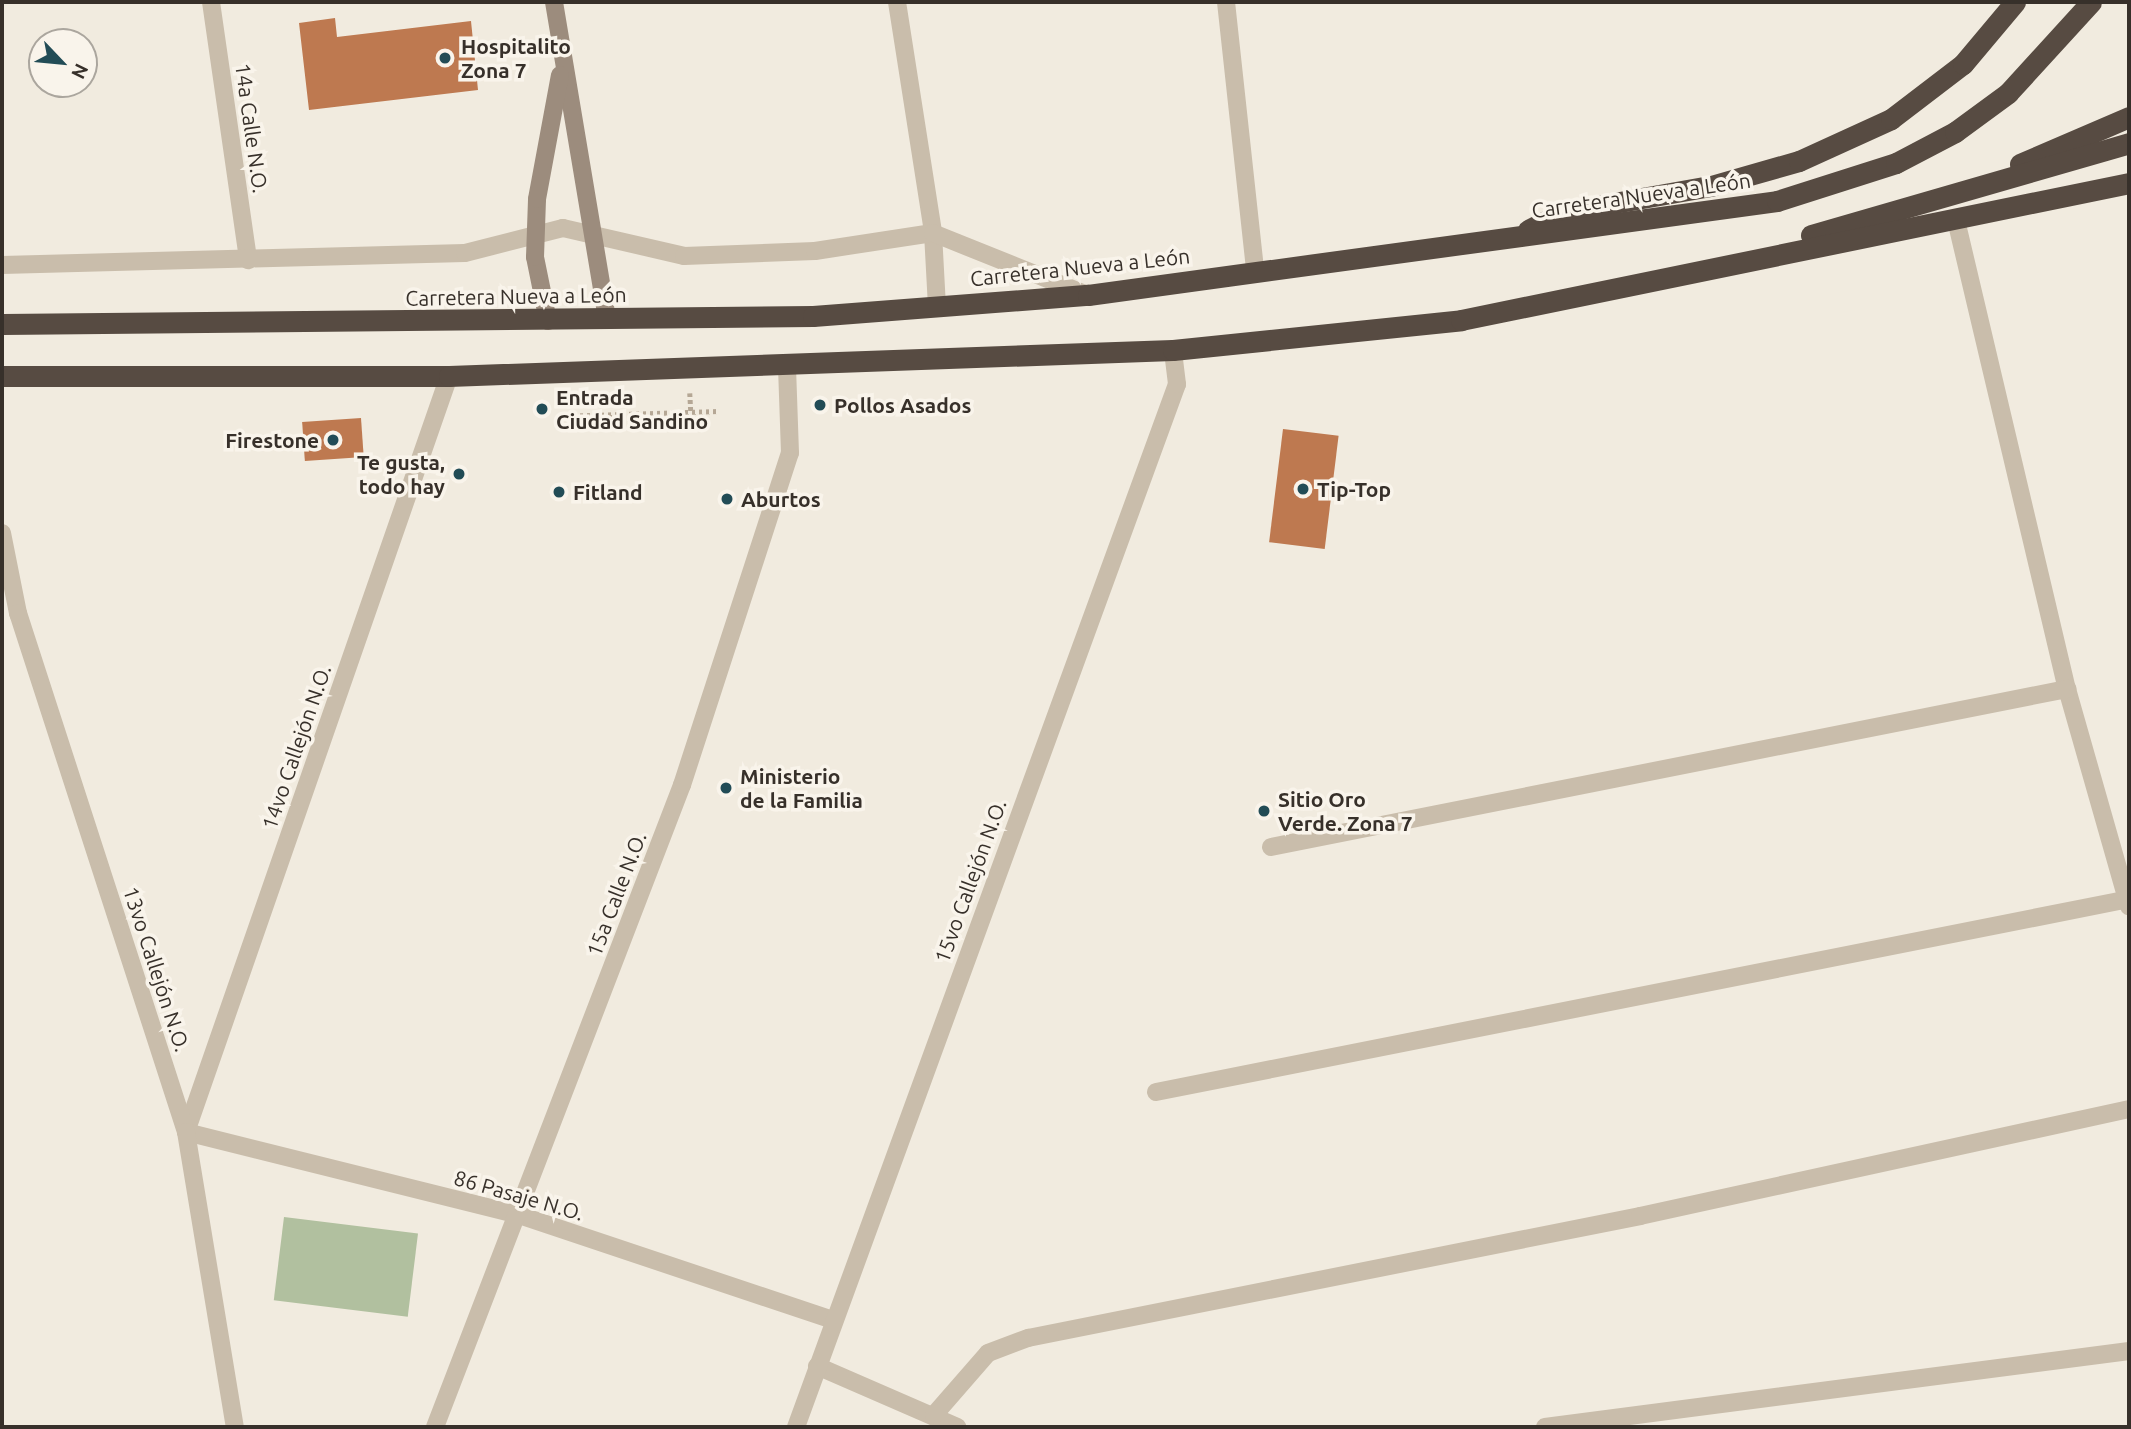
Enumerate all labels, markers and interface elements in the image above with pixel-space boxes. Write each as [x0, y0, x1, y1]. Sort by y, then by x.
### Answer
north arrow [28, 28, 98, 98]
place label: Hospitalito Zona 7 [461, 33, 571, 83]
marker: Hospitalito Zona 7 [435, 48, 455, 68]
text: N [67, 60, 93, 83]
street label: 14a Calle N.O. [230, 61, 274, 195]
street label: Carretera Nueva a León [1530, 167, 1752, 223]
street label: Carretera Nueva a León [969, 243, 1191, 291]
street label: Carretera Nueva a León [405, 281, 627, 311]
place label: Entrada Ciudad Sandino [556, 384, 708, 434]
place label: Pollos Asados [834, 392, 971, 418]
marker: Pollos Asados [812, 397, 828, 413]
marker: Entrada Ciudad Sandino [534, 401, 550, 417]
place label: Firestone [225, 427, 319, 453]
marker: Firestone [325, 432, 341, 448]
place label: Te gusta, todo hay [357, 449, 445, 499]
marker: Te gusta, todo hay [451, 466, 467, 482]
place label: Tip-Top [1317, 476, 1391, 502]
place label: Fitland [573, 479, 643, 505]
marker: Tip-Top [1295, 481, 1311, 497]
marker: Fitland [551, 484, 567, 500]
place label: Aburtos [741, 486, 821, 512]
marker: Aburtos [719, 491, 735, 507]
street label: 14vo Callejón N.O. [256, 662, 336, 832]
place label: Ministerio de la Familia [740, 763, 863, 813]
marker: Ministerio de la Familia [718, 780, 734, 796]
place label: Sitio Oro Verde. Zona 7 [1278, 786, 1413, 836]
street label: 15vo Callejón N.O. [929, 796, 1011, 966]
marker: Sitio Oro Verde. Zona 7 [1256, 803, 1272, 819]
street label: 15a Calle N.O. [581, 828, 651, 960]
street label: 13vo Callejón N.O. [118, 883, 196, 1055]
street label: 86 Pasaje N.O. [451, 1164, 587, 1226]

